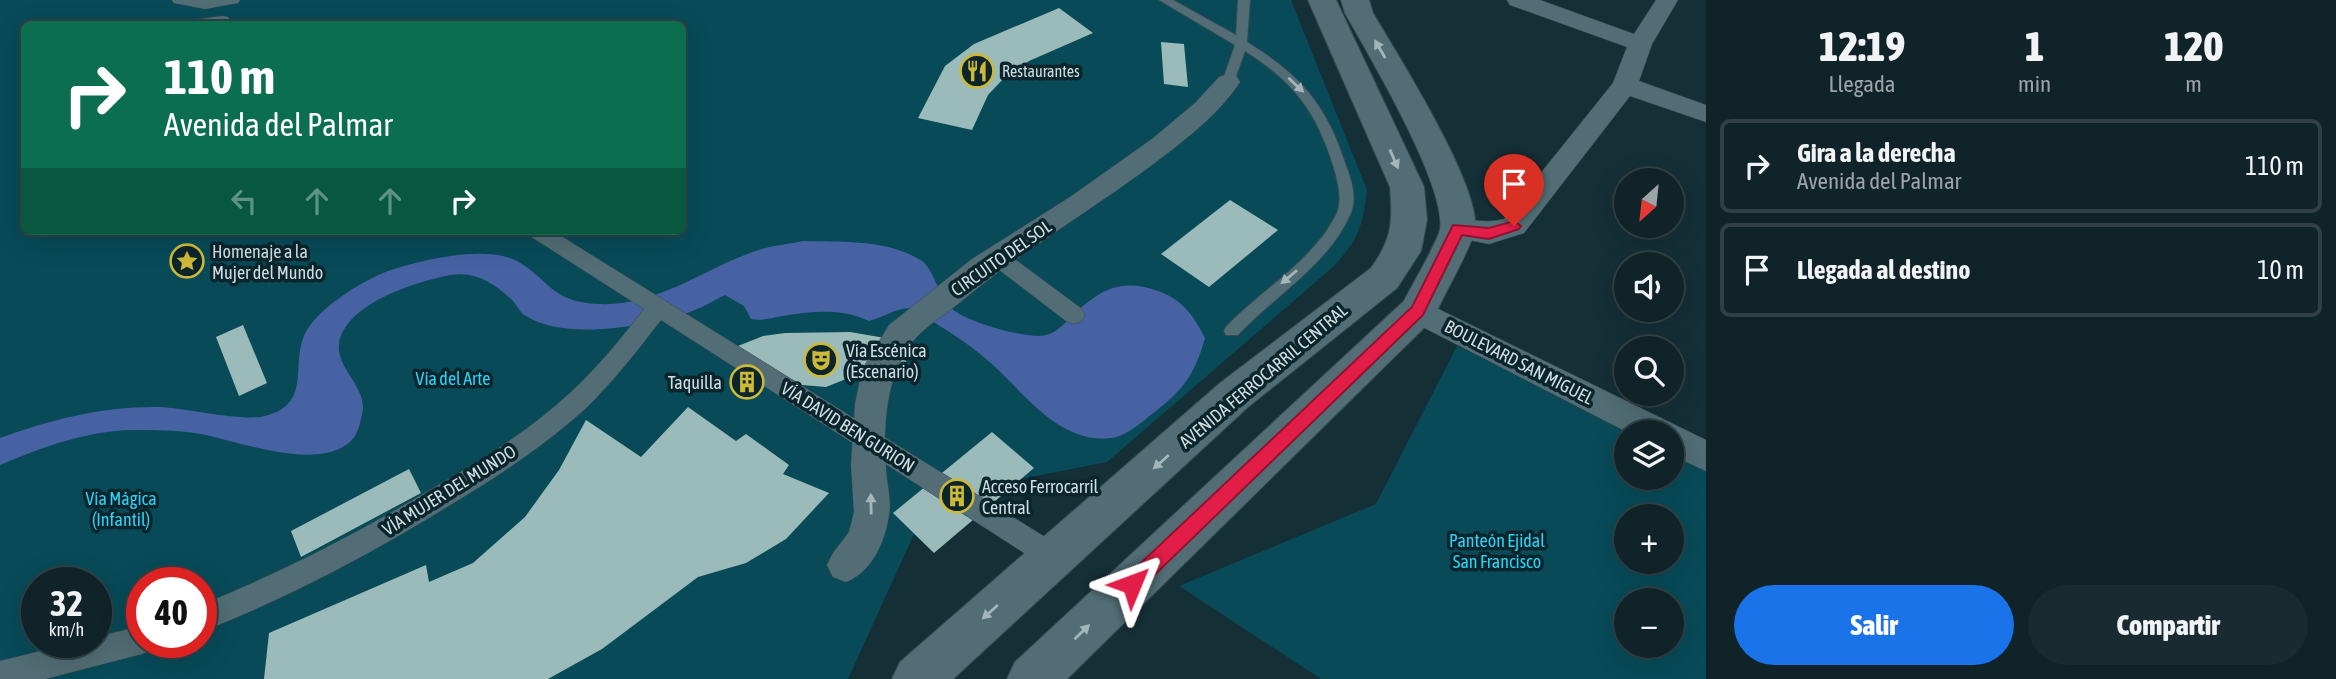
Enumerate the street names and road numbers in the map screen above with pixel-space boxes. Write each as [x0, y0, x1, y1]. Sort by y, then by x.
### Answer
street label: CIRCUITO DEL SOL [947, 216, 1055, 300]
street label: AVENIDA FERROCARRIL CENTRAL [1175, 300, 1351, 452]
street label: BOULEVARD SAN MIGUEL [1441, 315, 1597, 409]
street label: VÍA DAVID BEN GURION [777, 377, 919, 477]
street label: VÍA MUJER DEL MUNDO [378, 440, 520, 540]

